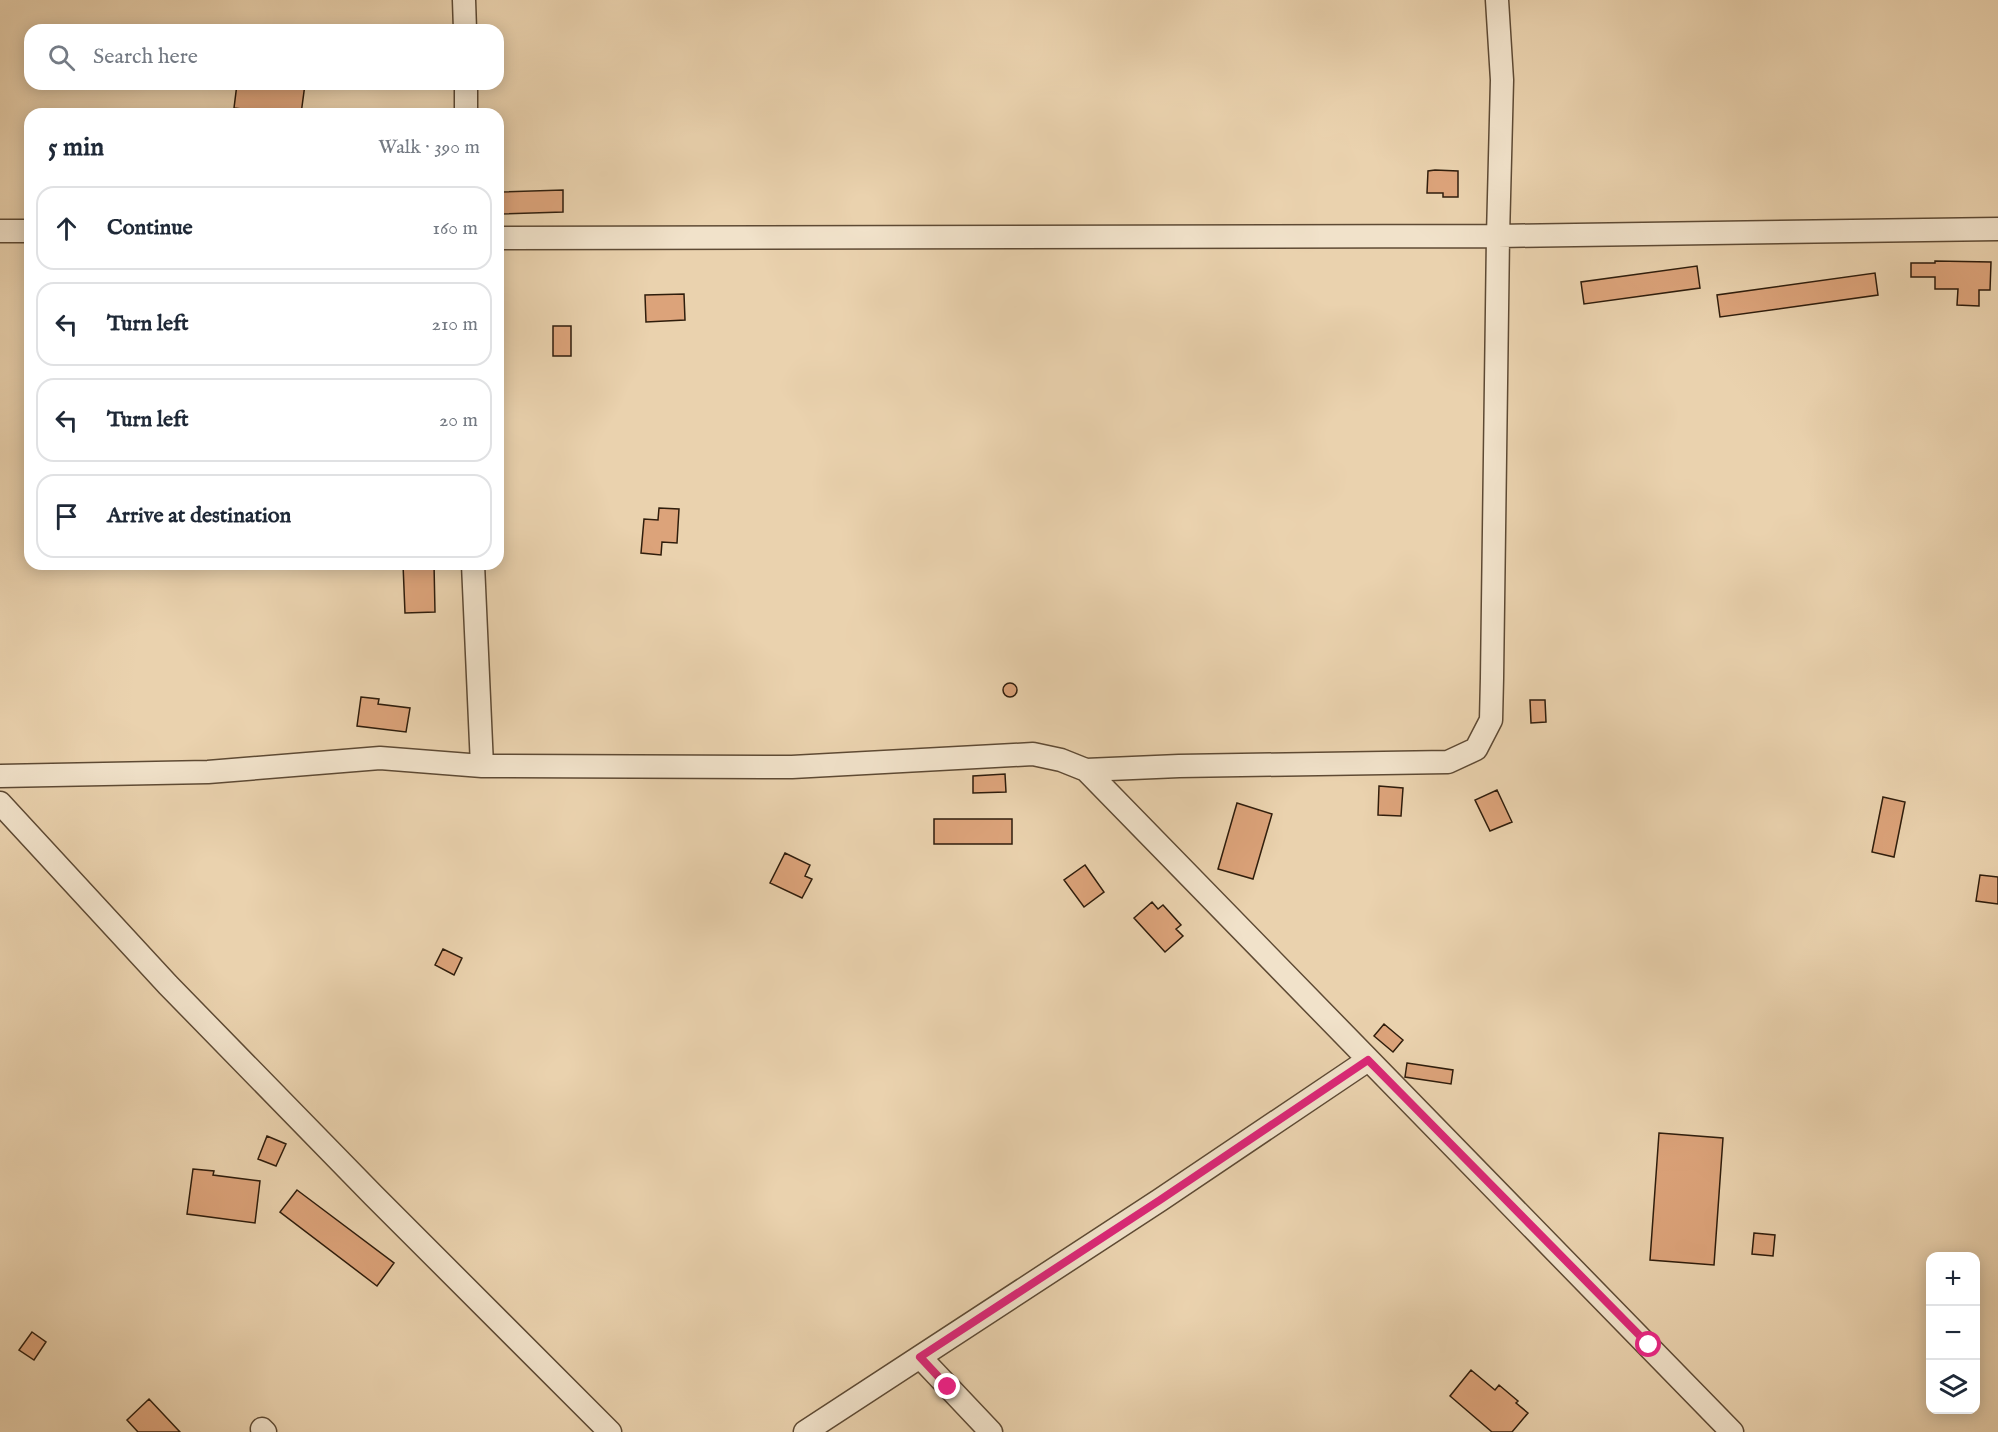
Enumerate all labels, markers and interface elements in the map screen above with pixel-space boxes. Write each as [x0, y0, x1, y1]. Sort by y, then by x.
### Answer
search box [24, 24, 504, 90]
icon: search [45, 41, 78, 74]
text: Search here [93, 43, 198, 71]
text: 5 min [48, 131, 104, 164]
text: Walk · 390 m [378, 135, 480, 160]
icon: ahead [50, 212, 83, 245]
text: Continue [107, 214, 193, 242]
text: 160 m [432, 216, 478, 241]
icon: left [50, 308, 83, 341]
text: Turn left [107, 310, 189, 338]
text: 210 m [432, 312, 478, 337]
icon: left [50, 404, 83, 437]
text: Turn left [107, 406, 189, 434]
text: 20 m [439, 408, 478, 433]
icon: arrive [50, 500, 83, 533]
text: Arrive at destination [107, 502, 291, 530]
map controls [1926, 1252, 1980, 1414]
button: + [1926, 1252, 1980, 1306]
button: − [1926, 1306, 1980, 1360]
route start [1635, 1331, 1661, 1357]
button: layers [1926, 1360, 1980, 1414]
route end [934, 1373, 960, 1399]

